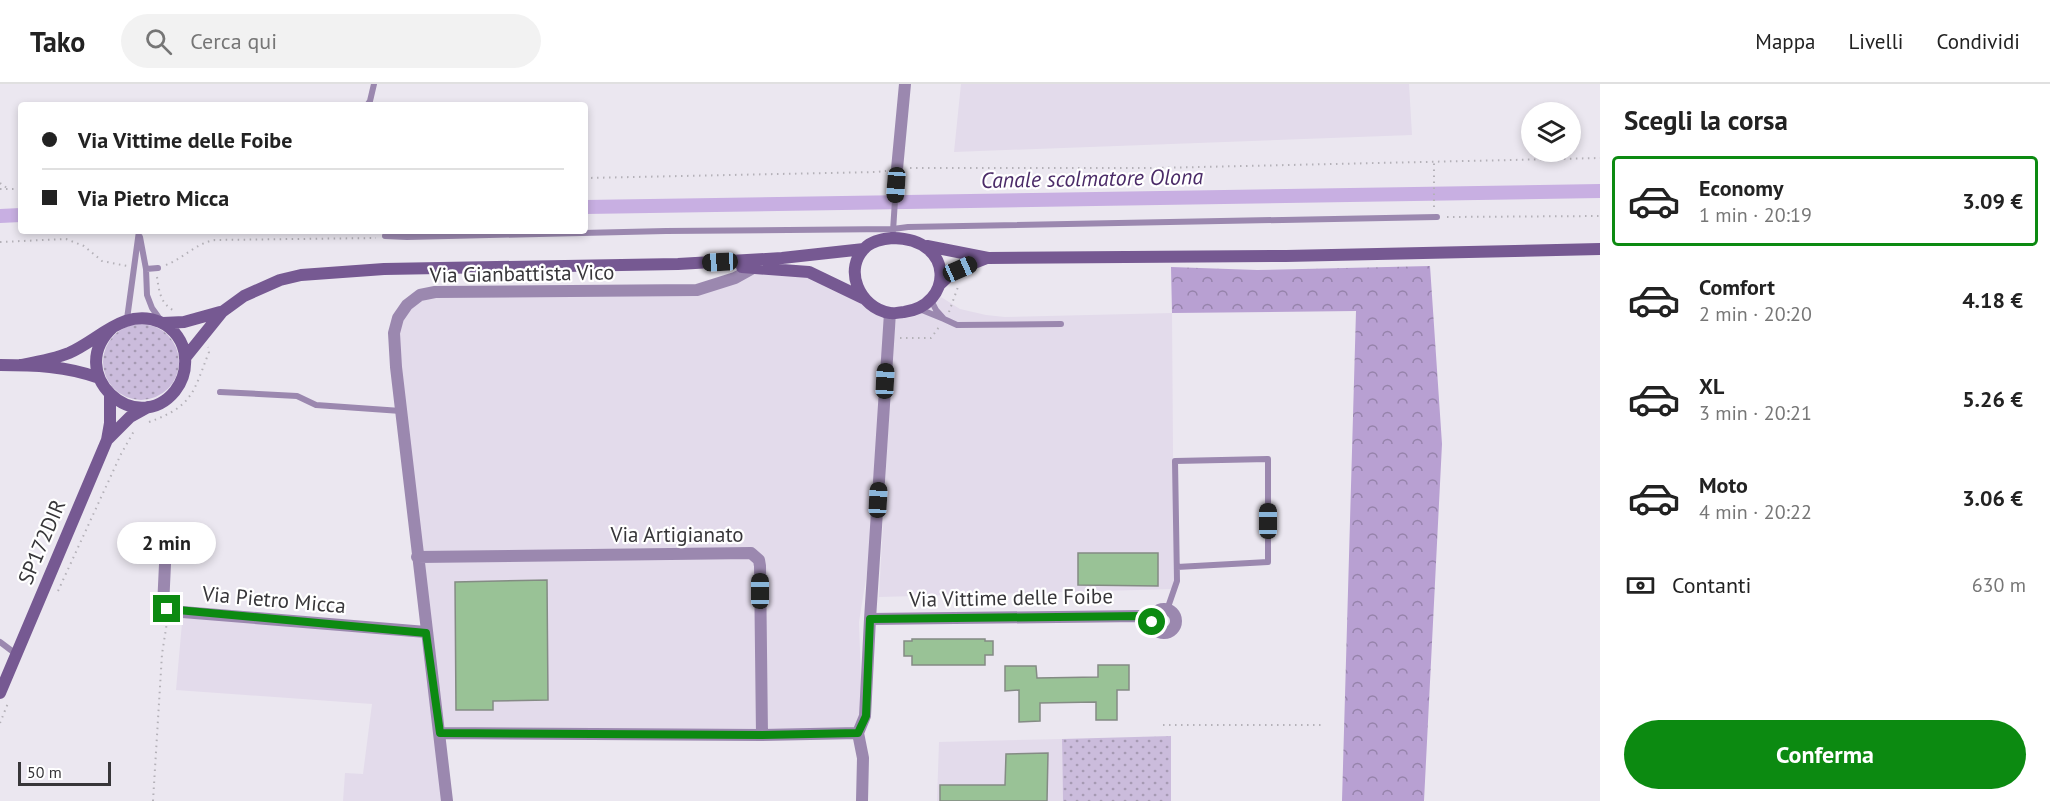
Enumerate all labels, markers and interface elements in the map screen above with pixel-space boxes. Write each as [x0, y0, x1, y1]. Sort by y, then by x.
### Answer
search box [121, 14, 541, 68]
text: Tako [30, 23, 85, 60]
icon: search [142, 25, 175, 58]
text: Cerca qui [190, 27, 277, 55]
text: Mappa [1755, 28, 1815, 55]
text: Livelli [1848, 28, 1903, 55]
text: Condividi [1936, 28, 2020, 55]
map controls [1521, 102, 1581, 162]
button: layers [1521, 102, 1581, 162]
text: Scegli la corsa [1624, 103, 1788, 137]
text: Via Vittime delle Foibe [78, 126, 292, 154]
water label: Canale scolmatore Olona [981, 162, 1204, 194]
car [886, 166, 906, 204]
icon: car [1627, 174, 1681, 228]
text: Economy [1699, 174, 1783, 202]
text: Via Pietro Micca [78, 184, 229, 212]
text: 3.09 € [1962, 187, 2023, 215]
text: 1 min · 20:19 [1699, 202, 1812, 228]
car [702, 252, 738, 272]
car [940, 253, 980, 285]
street label: Via Gianbattista Vico [428, 258, 615, 289]
icon: car [1627, 273, 1681, 327]
text: Comfort [1699, 273, 1775, 301]
text: 4.18 € [1962, 286, 2023, 314]
text: 2 min · 20:20 [1699, 301, 1812, 327]
car [875, 363, 895, 399]
icon: car [1627, 372, 1681, 426]
text: XL [1699, 372, 1724, 400]
text: 5.26 € [1962, 385, 2023, 413]
text: 3 min · 20:21 [1699, 400, 1812, 426]
icon: car [1627, 471, 1681, 525]
text: Moto [1699, 471, 1748, 499]
car [868, 482, 888, 518]
text: 3.06 € [1962, 484, 2023, 512]
street label: SP172DIR [12, 495, 71, 588]
text: 4 min · 20:22 [1699, 499, 1812, 525]
car [1259, 503, 1277, 539]
street label: Via Artigianato [609, 521, 744, 548]
callout: 2 min [118, 522, 216, 564]
text: 2 min [142, 530, 191, 556]
icon: cash [1624, 569, 1657, 602]
text: Contanti [1672, 571, 1751, 599]
text: 630 m [1972, 572, 2026, 598]
car [751, 573, 769, 609]
street label: Via Pietro Micca [200, 580, 347, 619]
street label: Via Vittime delle Foibe [908, 582, 1113, 613]
route end [153, 595, 180, 622]
route start [1138, 608, 1165, 635]
button: Conferma [1624, 720, 2026, 789]
scale bar [18, 759, 111, 786]
text: 50 m [27, 762, 62, 782]

